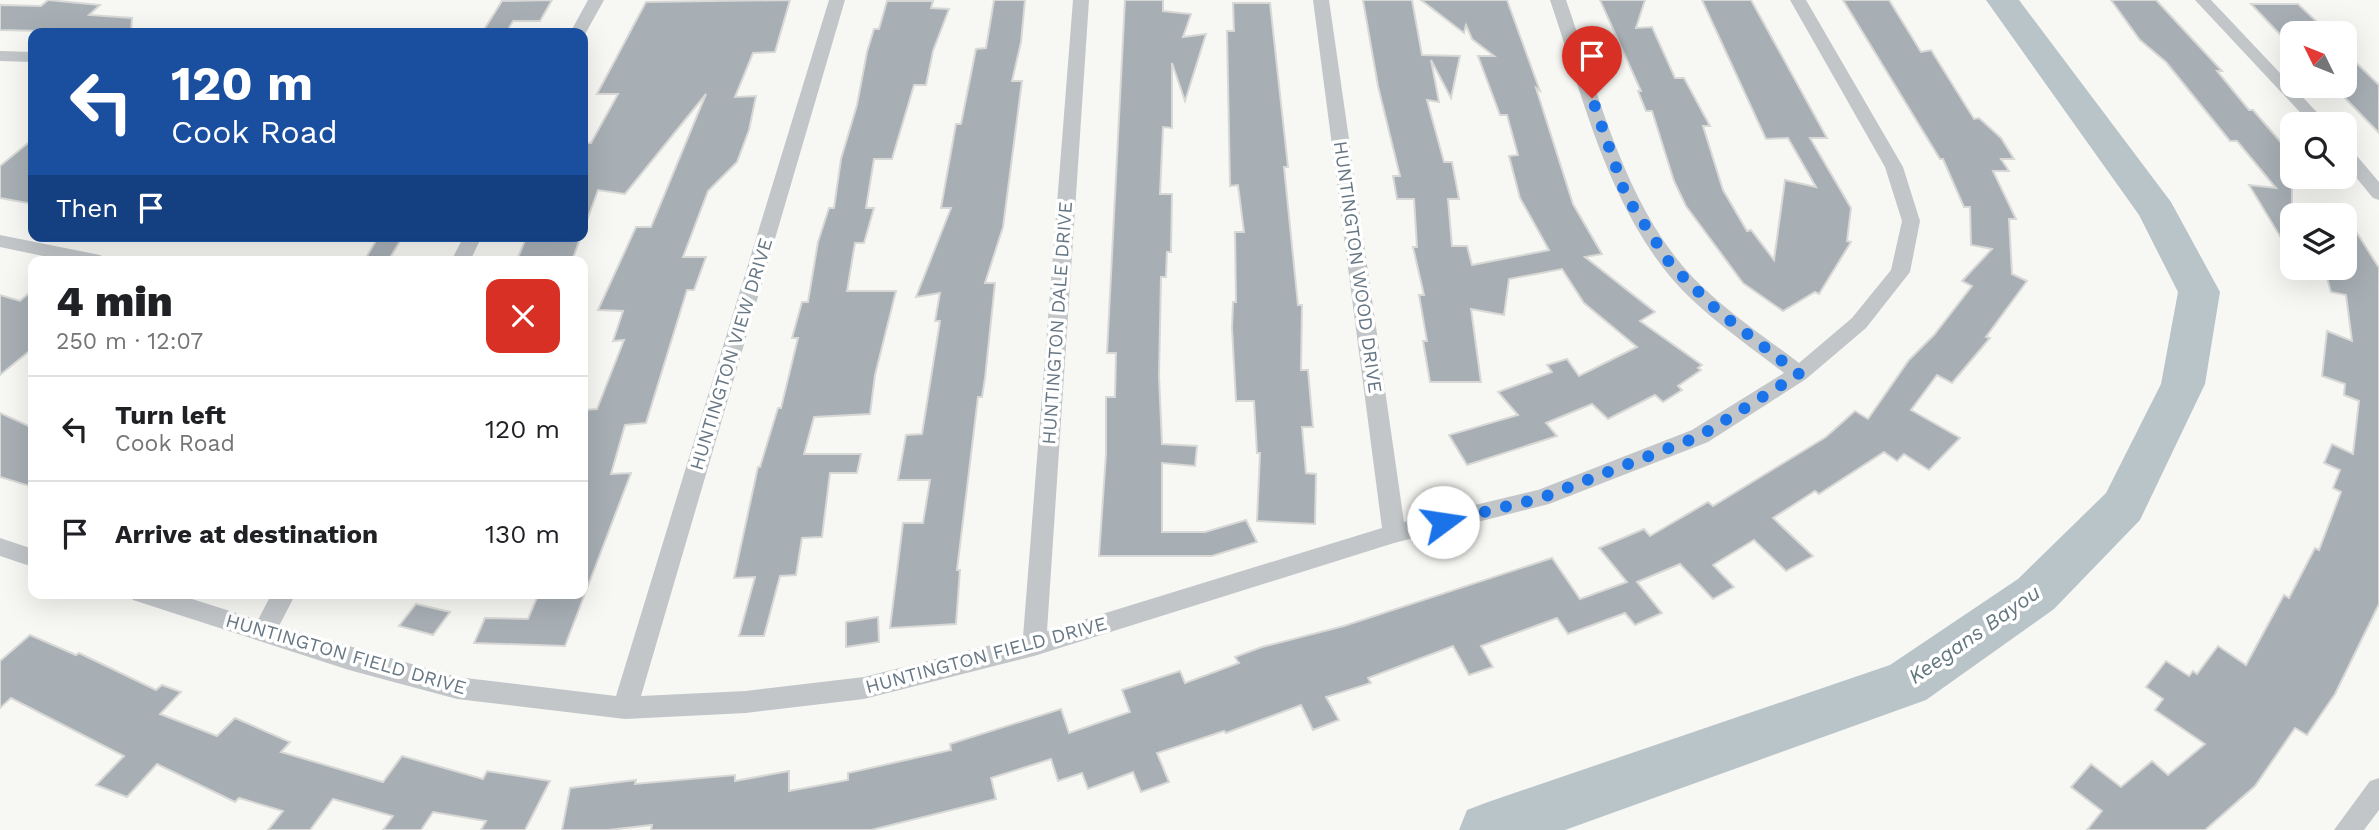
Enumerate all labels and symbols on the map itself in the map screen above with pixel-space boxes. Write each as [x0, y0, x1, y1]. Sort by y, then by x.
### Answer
north arrow [2280, 21, 2357, 98]
pin [1562, 26, 1622, 98]
street label: HUNTINGTON WOOD DRIVE [1329, 139, 1387, 395]
street label: HUNTINGTON DALE DRIVE [1037, 201, 1077, 445]
street label: HUNTINGTON VIEW DRIVE [685, 235, 777, 473]
position arrow [1406, 485, 1480, 559]
water label: Keegans Bayou [1903, 579, 2045, 689]
street label: HUNTINGTON FIELD DRIVE [223, 609, 469, 699]
street label: HUNTINGTON FIELD DRIVE [863, 612, 1109, 698]

